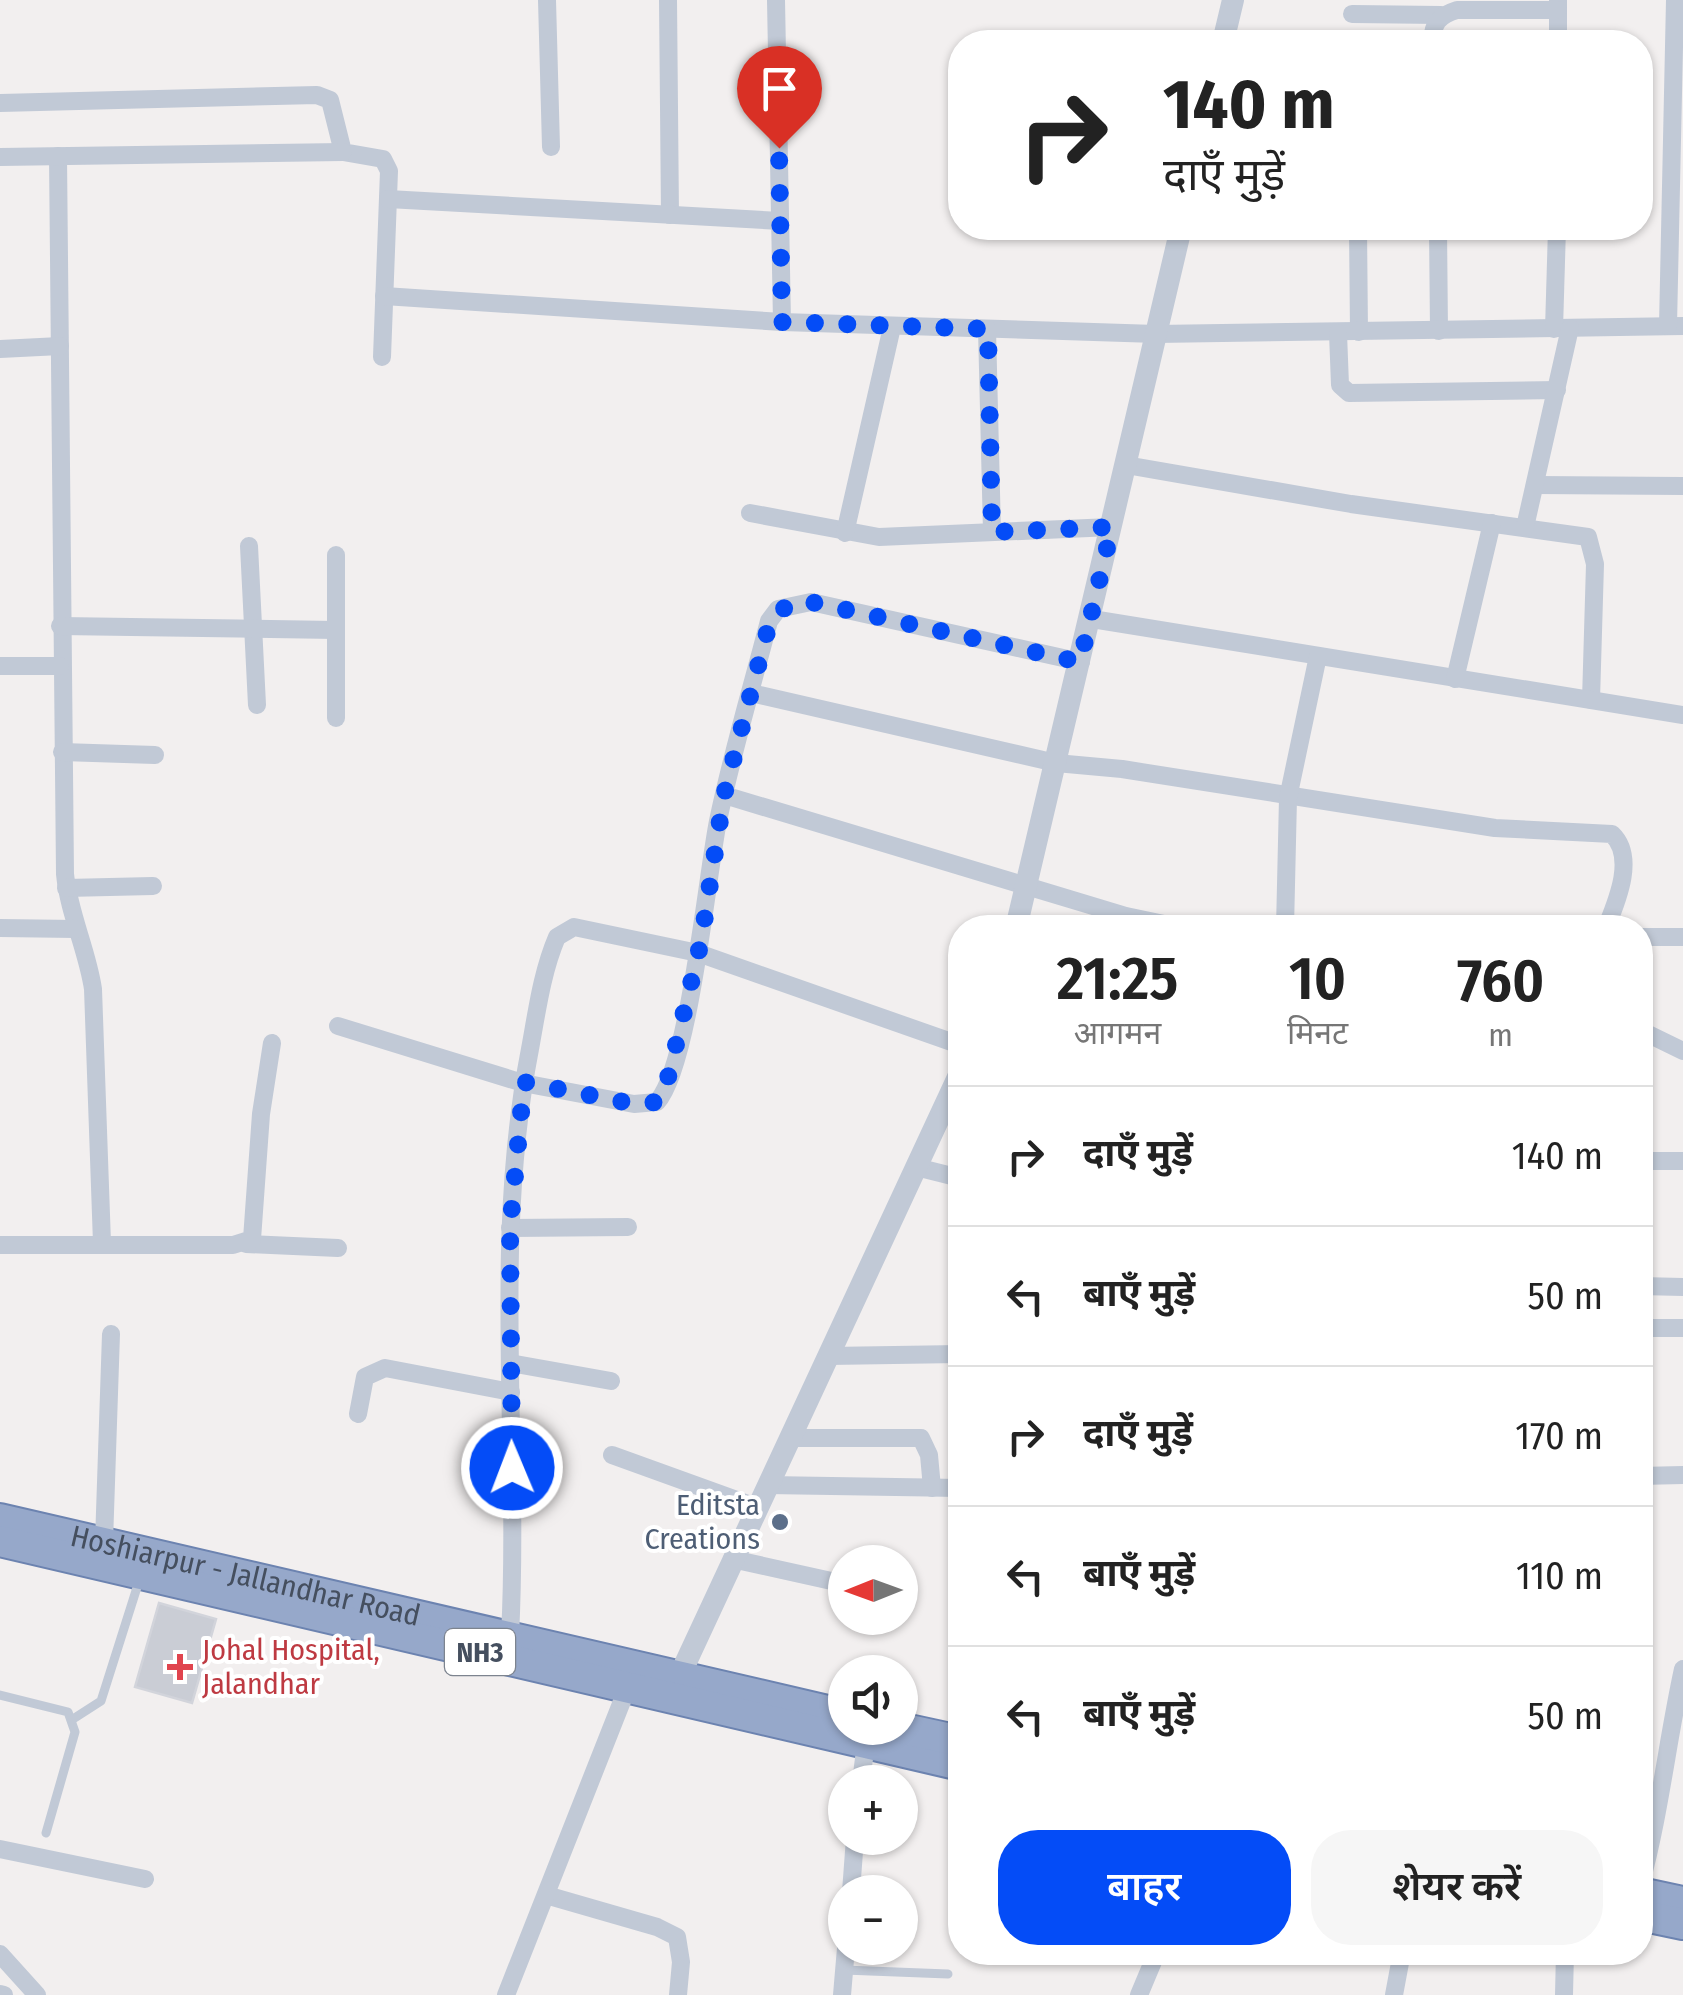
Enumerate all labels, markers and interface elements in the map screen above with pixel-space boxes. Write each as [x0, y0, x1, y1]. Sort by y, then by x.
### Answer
pin [737, 46, 822, 149]
icon: arrive [752, 61, 807, 116]
text: 140 m [1163, 63, 1335, 147]
icon: right [998, 70, 1128, 200]
text: दाएँ मुड़ें [1163, 148, 1285, 202]
text: 21:25 [1057, 943, 1178, 1015]
text: 10 [1289, 943, 1346, 1015]
text: 760 [1457, 945, 1544, 1017]
text: आगमन [1074, 1014, 1161, 1052]
text: मिनट [1287, 1014, 1348, 1052]
text: m [1488, 1016, 1513, 1054]
icon: right [998, 1129, 1053, 1184]
text: दाएँ मुड़ें [1083, 1130, 1193, 1176]
text: 140 m [1512, 1133, 1603, 1179]
icon: left [998, 1269, 1053, 1324]
text: बाएँ मुड़ें [1083, 1270, 1195, 1316]
text: 50 m [1528, 1273, 1603, 1319]
icon: right [998, 1409, 1053, 1464]
text: दाएँ मुड़ें [1083, 1410, 1193, 1456]
text: 170 m [1515, 1413, 1603, 1459]
position arrow [460, 1416, 564, 1520]
place label: Editsta Creations [645, 1487, 760, 1557]
marker: Editsta Creations [769, 1511, 791, 1533]
street label: Hoshiarpur - Jallandhar Road [67, 1518, 424, 1634]
north arrow [828, 1545, 918, 1635]
map controls [828, 1545, 918, 1965]
icon: left [998, 1549, 1053, 1604]
text: बाएँ मुड़ें [1083, 1550, 1195, 1596]
text: 110 m [1516, 1553, 1603, 1599]
road number: NH3 [445, 1629, 515, 1675]
place label: Johal Hospital, Jalandhar [202, 1632, 380, 1702]
marker: Johal Hospital, Jalandhar [167, 1654, 193, 1680]
button: sound [828, 1655, 918, 1745]
icon: left [998, 1689, 1053, 1744]
text: बाएँ मुड़ें [1083, 1690, 1195, 1736]
text: 50 m [1528, 1693, 1603, 1739]
button: + [828, 1765, 918, 1855]
button: बाहर [998, 1830, 1291, 1945]
button: शेयर करें [1311, 1830, 1603, 1945]
button: − [828, 1875, 918, 1965]

